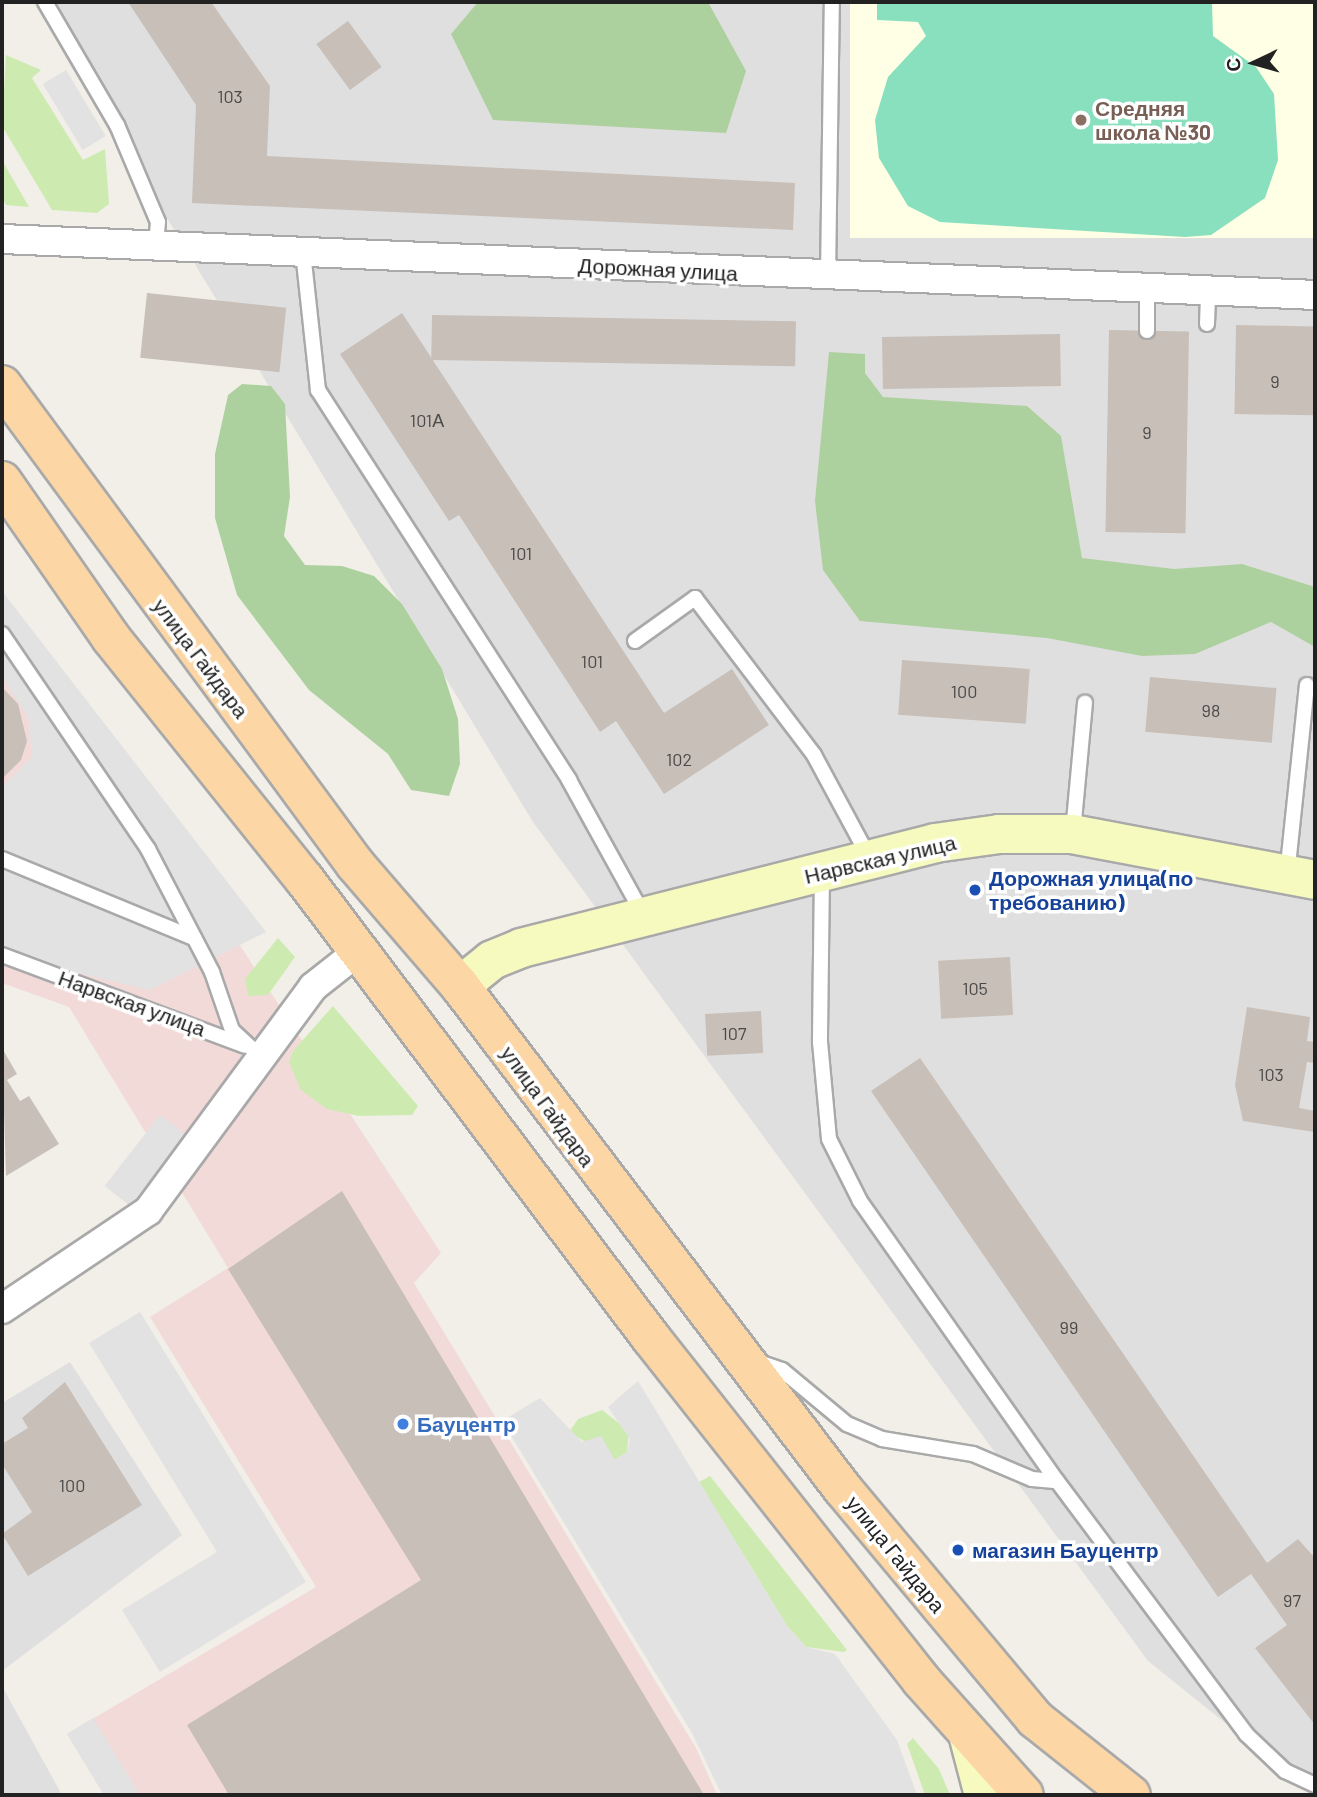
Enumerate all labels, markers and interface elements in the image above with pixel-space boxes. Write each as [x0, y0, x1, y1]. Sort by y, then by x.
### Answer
north arrow [1219, 28, 1289, 98]
text: С [1221, 57, 1245, 73]
house number: 103 [217, 85, 243, 107]
place label: Средняя школа №30 [1095, 95, 1211, 145]
marker: Средняя школа №30 [1073, 112, 1089, 128]
street label: Дорожная улица [578, 252, 738, 286]
house number: 9 [1270, 370, 1280, 392]
house number: 101А [410, 409, 444, 431]
house number: 9 [1142, 421, 1152, 443]
house number: 101 [510, 542, 532, 564]
street label: улица Гайдара [148, 593, 254, 723]
house number: 101 [581, 650, 603, 672]
house number: 100 [951, 680, 977, 702]
house number: 98 [1202, 699, 1220, 721]
house number: 102 [666, 748, 692, 770]
street label: Нарвская улица [802, 829, 958, 889]
place label: Дорожная улица(по требованию) [989, 865, 1193, 915]
marker: Дорожная улица(по требованию) [967, 882, 983, 898]
street label: Нарвская улица [55, 965, 209, 1041]
house number: 105 [962, 977, 988, 999]
house number: 107 [722, 1022, 746, 1044]
street label: улица Гайдара [496, 1041, 600, 1171]
house number: 103 [1258, 1063, 1284, 1085]
house number: 99 [1060, 1316, 1078, 1338]
place label: Бауцентр [417, 1411, 516, 1437]
marker: Бауцентр [395, 1416, 411, 1432]
house number: 100 [59, 1474, 85, 1496]
street label: улица Гайдара [841, 1491, 951, 1617]
place label: магазин Бауцентр [972, 1537, 1159, 1563]
marker: магазин Бауцентр [950, 1542, 966, 1558]
house number: 97 [1283, 1589, 1301, 1611]

